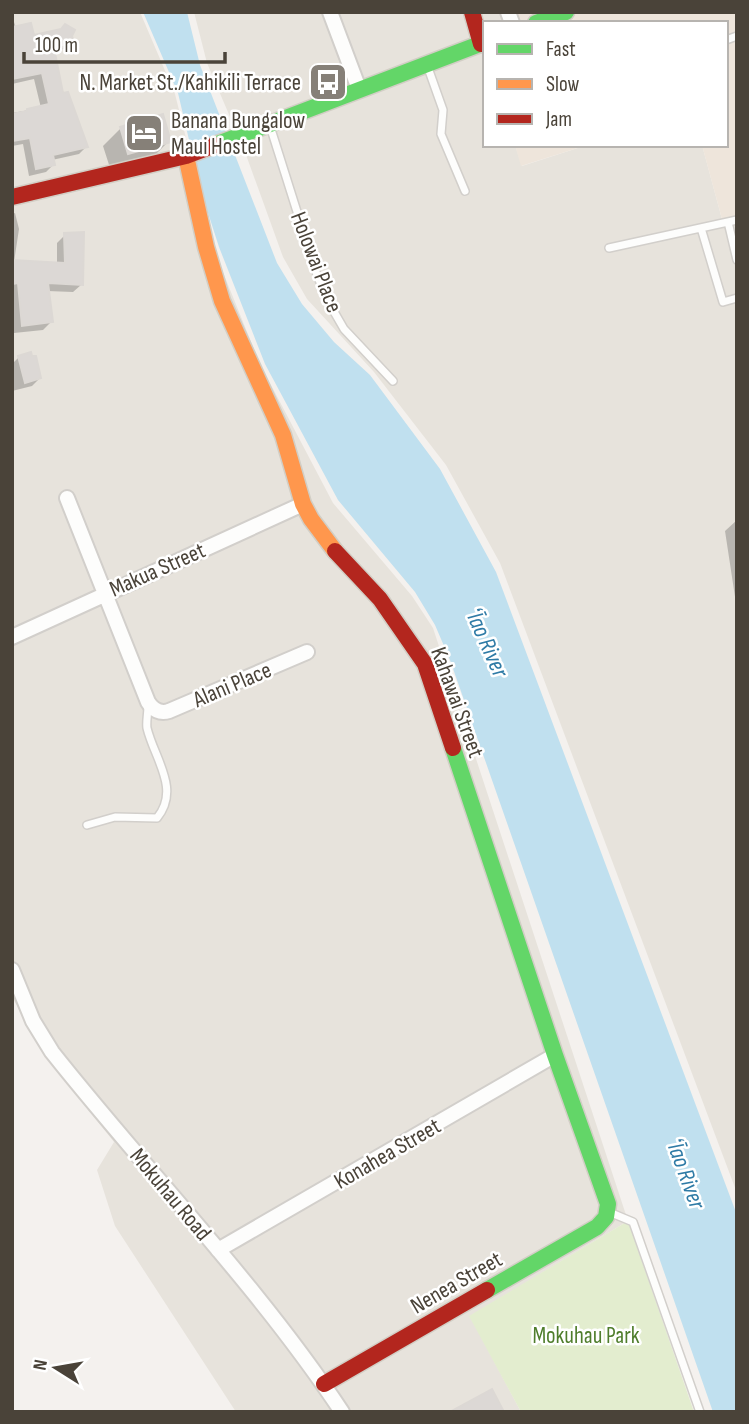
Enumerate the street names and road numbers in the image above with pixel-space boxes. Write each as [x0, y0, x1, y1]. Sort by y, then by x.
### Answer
street label: Holowai Place [284, 208, 348, 317]
street label: Makua Street [105, 536, 210, 603]
street label: Kahawai Street [424, 643, 490, 761]
street label: Alani Place [188, 656, 276, 714]
street label: Konahea Street [329, 1112, 446, 1196]
street label: Mokuhau Road [124, 1143, 217, 1247]
street label: Nenea Street [406, 1245, 507, 1320]

